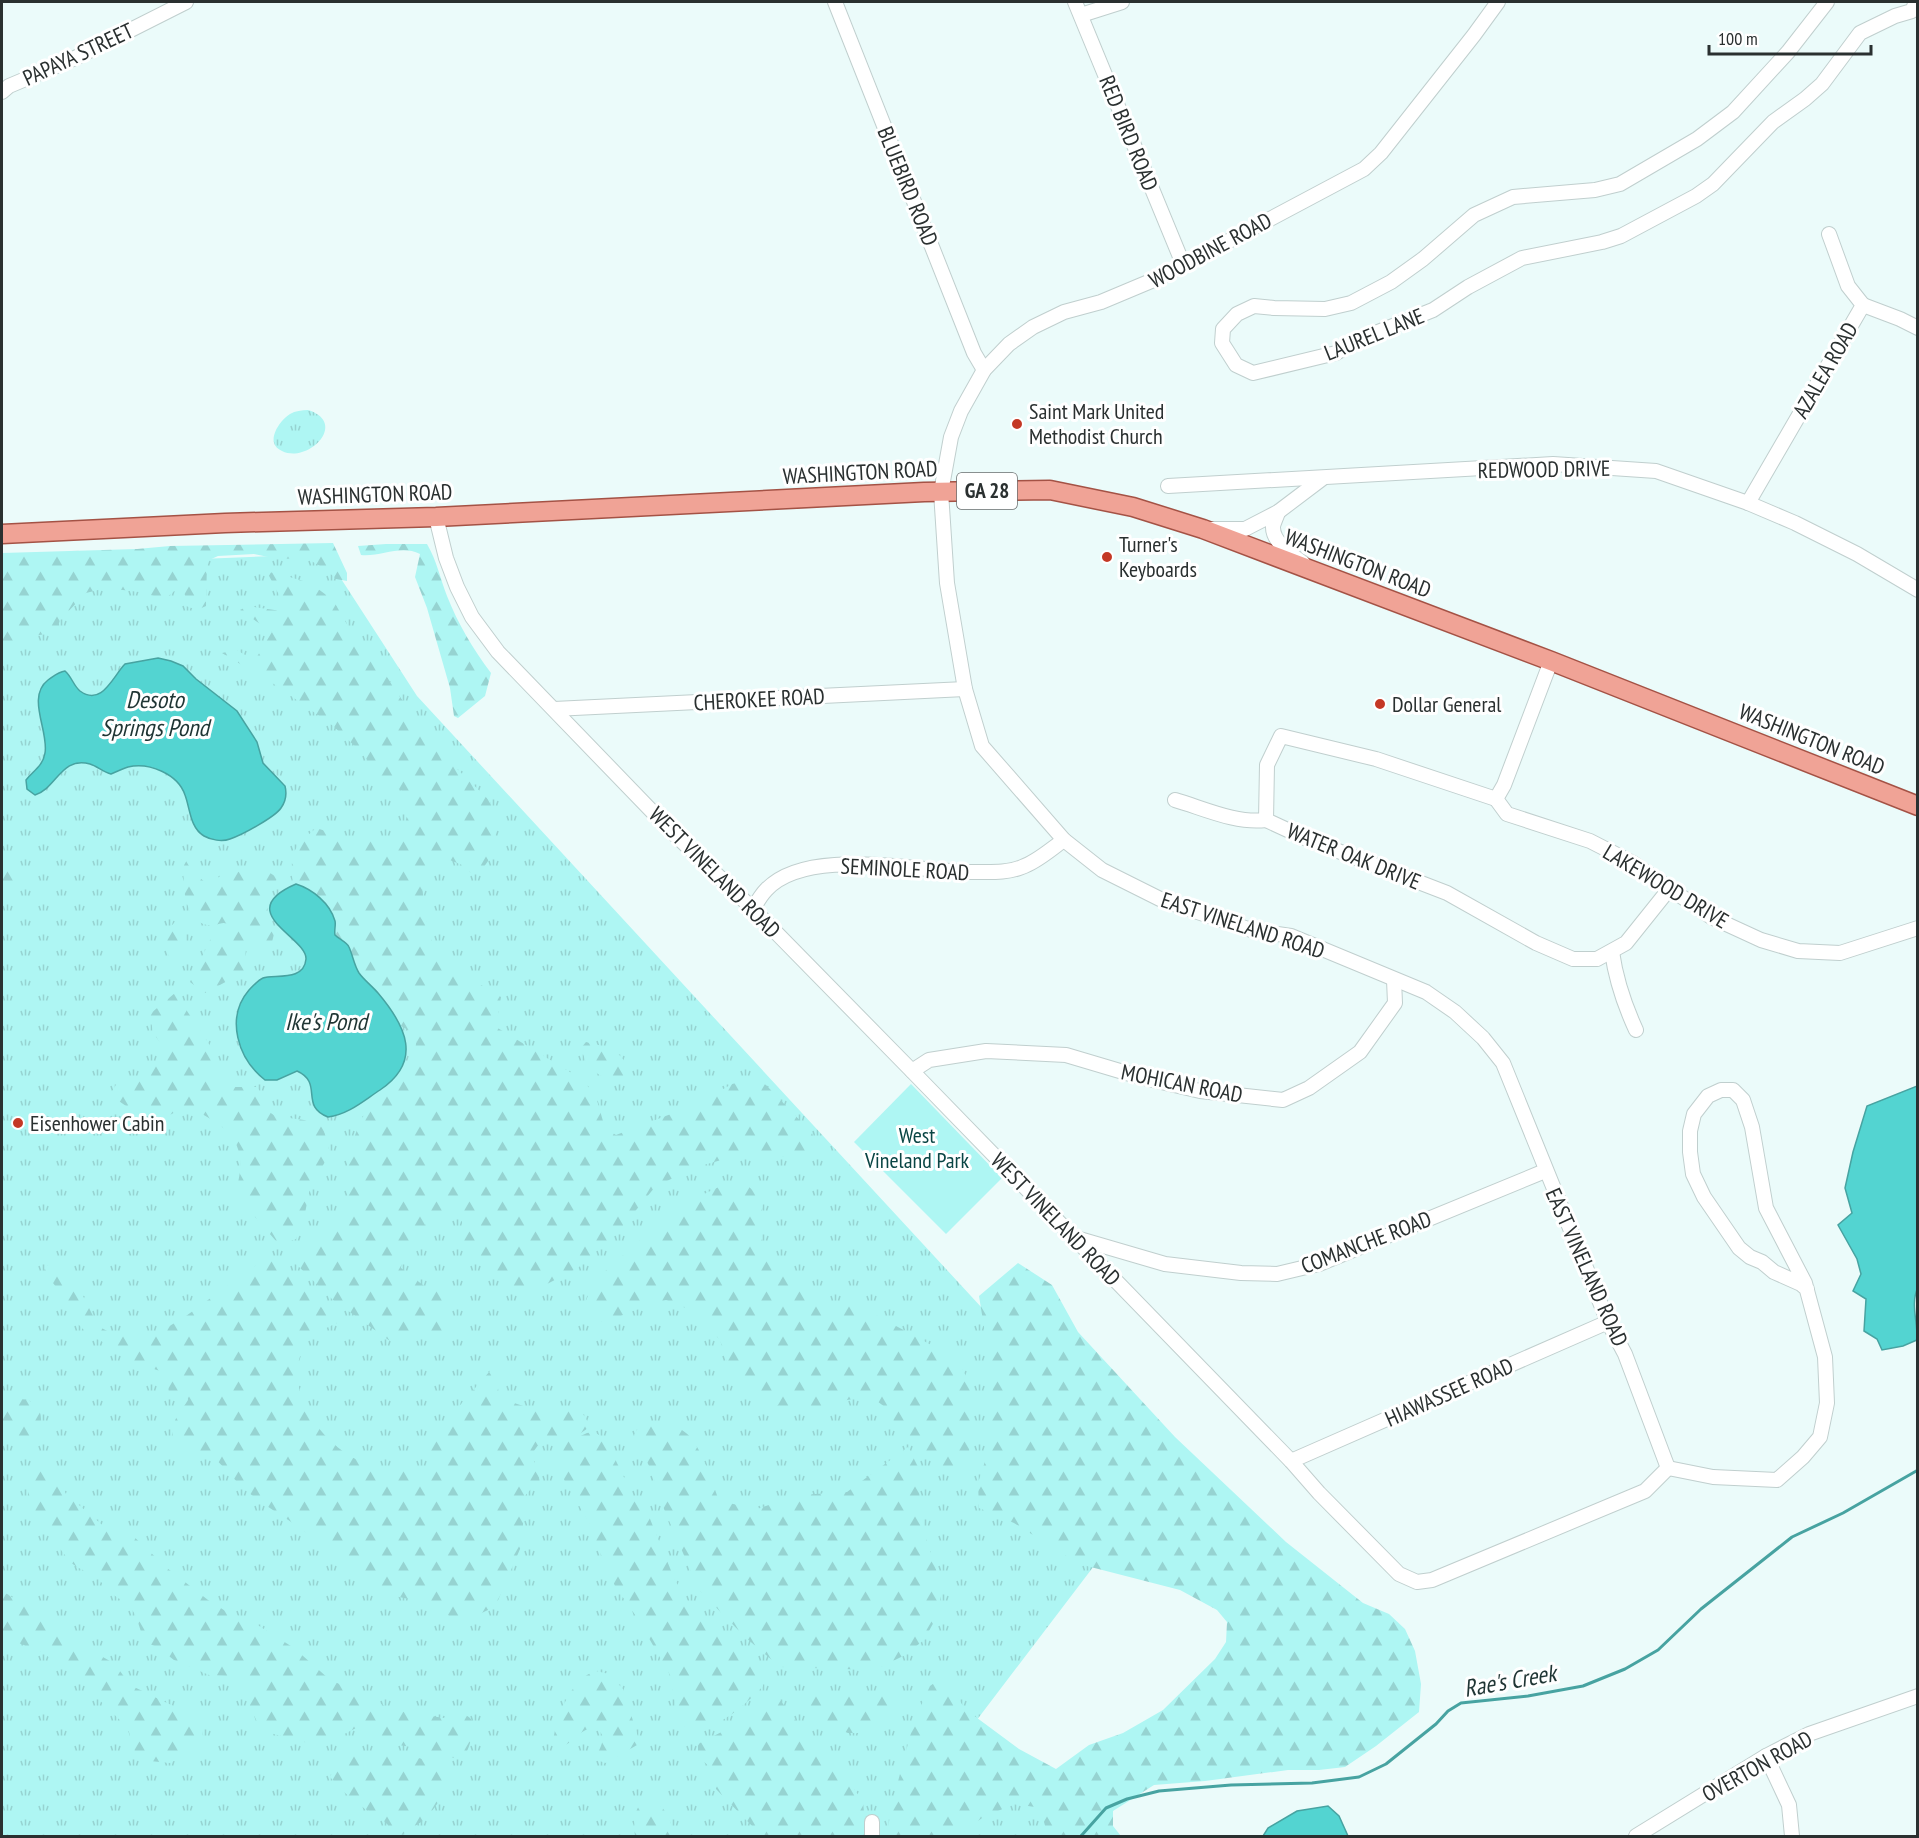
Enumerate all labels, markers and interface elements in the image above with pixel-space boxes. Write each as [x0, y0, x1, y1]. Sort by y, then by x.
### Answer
street label: PAPAYA STREET [18, 16, 138, 92]
scale bar [1709, 18, 1871, 56]
text: 100 m [1718, 27, 1758, 50]
street label: RED BIRD ROAD [1093, 71, 1165, 195]
street label: BLUEBIRD ROAD [871, 122, 945, 250]
street label: WOODBINE ROAD [1144, 206, 1276, 294]
street label: LAUREL LANE [1320, 301, 1428, 367]
street label: AZALEA ROAD [1786, 317, 1864, 423]
place label: Saint Mark United Methodist Church [1029, 397, 1164, 450]
marker: Saint Mark United Methodist Church [1010, 417, 1024, 431]
street label: WASHINGTON ROAD [782, 454, 938, 490]
street label: REDWOOD DRIVE [1477, 454, 1611, 484]
road number: GA 28 [957, 473, 1017, 509]
street label: WASHINGTON ROAD [297, 477, 453, 511]
street label: WASHINGTON ROAD [1281, 522, 1435, 604]
place label: Turner's Keyboards [1119, 530, 1197, 583]
marker: Turner's Keyboards [1100, 550, 1114, 564]
street label: CHEROKEE ROAD [693, 682, 825, 716]
water label: Desoto Springs Pond [101, 684, 213, 743]
place label: Dollar General [1392, 690, 1502, 718]
marker: Dollar General [1373, 697, 1387, 711]
street label: WASHINGTON ROAD [1735, 697, 1889, 781]
street label: WEST VINELAND ROAD [643, 800, 787, 944]
street label: WATER OAK DRIVE [1283, 816, 1425, 896]
street label: LAKEWOOD DRIVE [1598, 838, 1734, 934]
street label: SEMINOLE ROAD [840, 852, 970, 886]
street label: EAST VINELAND ROAD [1158, 885, 1328, 965]
water label: Ike's Pond [285, 1006, 371, 1037]
street label: MOHICAN ROAD [1119, 1058, 1245, 1108]
place label: Eisenhower Cabin [30, 1109, 165, 1137]
marker: Eisenhower Cabin [11, 1116, 25, 1130]
park label: West Vineland Park [864, 1121, 970, 1174]
street label: WEST VINELAND ROAD [985, 1146, 1127, 1292]
street label: EAST VINELAND ROAD [1540, 1183, 1634, 1351]
street label: COMANCHE ROAD [1297, 1204, 1435, 1280]
street label: HIAWASSEE ROAD [1381, 1351, 1517, 1433]
water label: Rae's Creek [1461, 1657, 1561, 1704]
street label: OVERTON ROAD [1697, 1724, 1817, 1808]

